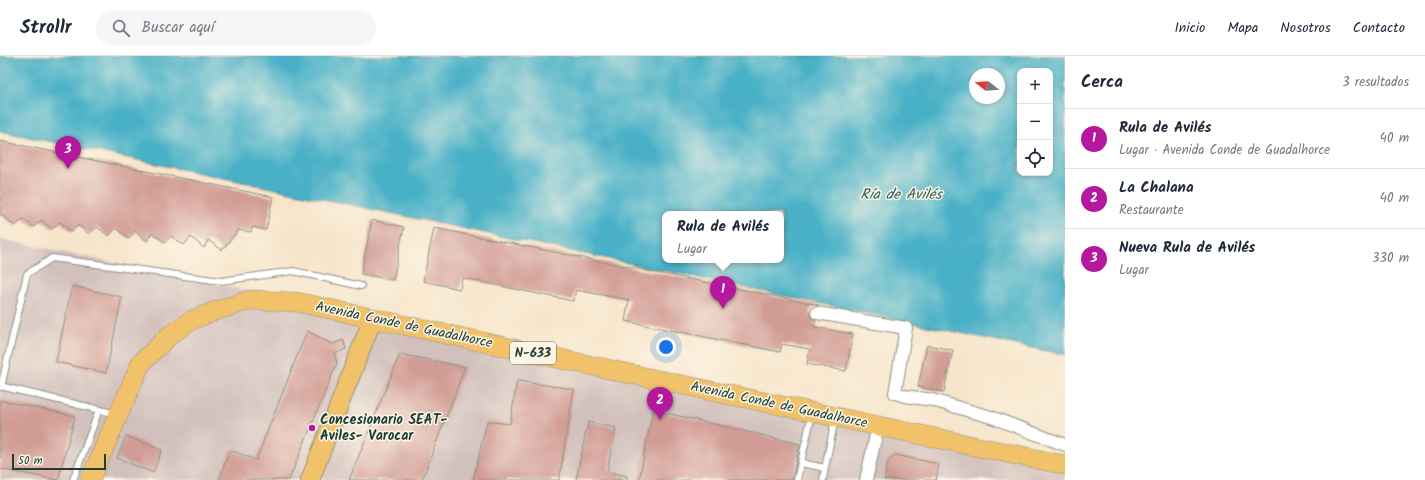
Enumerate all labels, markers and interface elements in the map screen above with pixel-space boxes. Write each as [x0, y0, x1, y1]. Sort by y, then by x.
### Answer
search box [96, 10, 376, 46]
text: Strollr [20, 13, 72, 43]
text: Buscar aquí [142, 16, 214, 40]
icon: search [110, 17, 132, 39]
text: Inicio [1174, 17, 1205, 39]
text: Mapa [1227, 17, 1258, 39]
text: Nosotros [1280, 17, 1331, 39]
text: Contacto [1353, 17, 1405, 39]
north arrow [969, 68, 1005, 104]
map controls [1017, 68, 1053, 176]
button: + [1017, 68, 1053, 104]
text: Cerca [1081, 69, 1123, 96]
text: 3 resultados [1342, 72, 1409, 93]
button: − [1017, 104, 1053, 140]
text: Rula de Avilés [1119, 116, 1211, 140]
text: 1 [1092, 128, 1096, 149]
text: 40 m [1380, 128, 1409, 149]
pin: 3 [55, 136, 81, 169]
button: locate [1017, 140, 1053, 176]
text: Lugar · Avenida Conde de Guadalhorce [1119, 140, 1330, 161]
text: La Chalana [1119, 176, 1194, 200]
water label: Ría de Avilés [860, 183, 943, 207]
text: 2 [1090, 188, 1098, 209]
text: 40 m [1380, 188, 1409, 209]
text: Restaurante [1119, 200, 1184, 221]
popup [662, 211, 784, 263]
text: Rula de Avilés [677, 215, 769, 239]
text: Nueva Rula de Avilés [1119, 236, 1255, 260]
text: Lugar [677, 239, 707, 260]
text: 3 [1090, 248, 1098, 269]
text: 330 m [1372, 248, 1409, 269]
text: Lugar [1119, 260, 1149, 281]
pin: 1 [710, 276, 736, 309]
street label: Avenida Conde de Guadalhorce [313, 295, 495, 355]
your location [656, 337, 676, 357]
road number: N-633 [510, 342, 556, 364]
street label: Avenida Conde de Guadalhorce [688, 375, 870, 435]
pin: 2 [647, 387, 673, 420]
place label: Concesionario SEAT- Aviles- Varocar [320, 409, 448, 447]
marker: Concesionario SEAT- Aviles- Varocar [307, 423, 317, 433]
scale bar [12, 452, 106, 471]
text: 50 m [18, 452, 43, 470]

